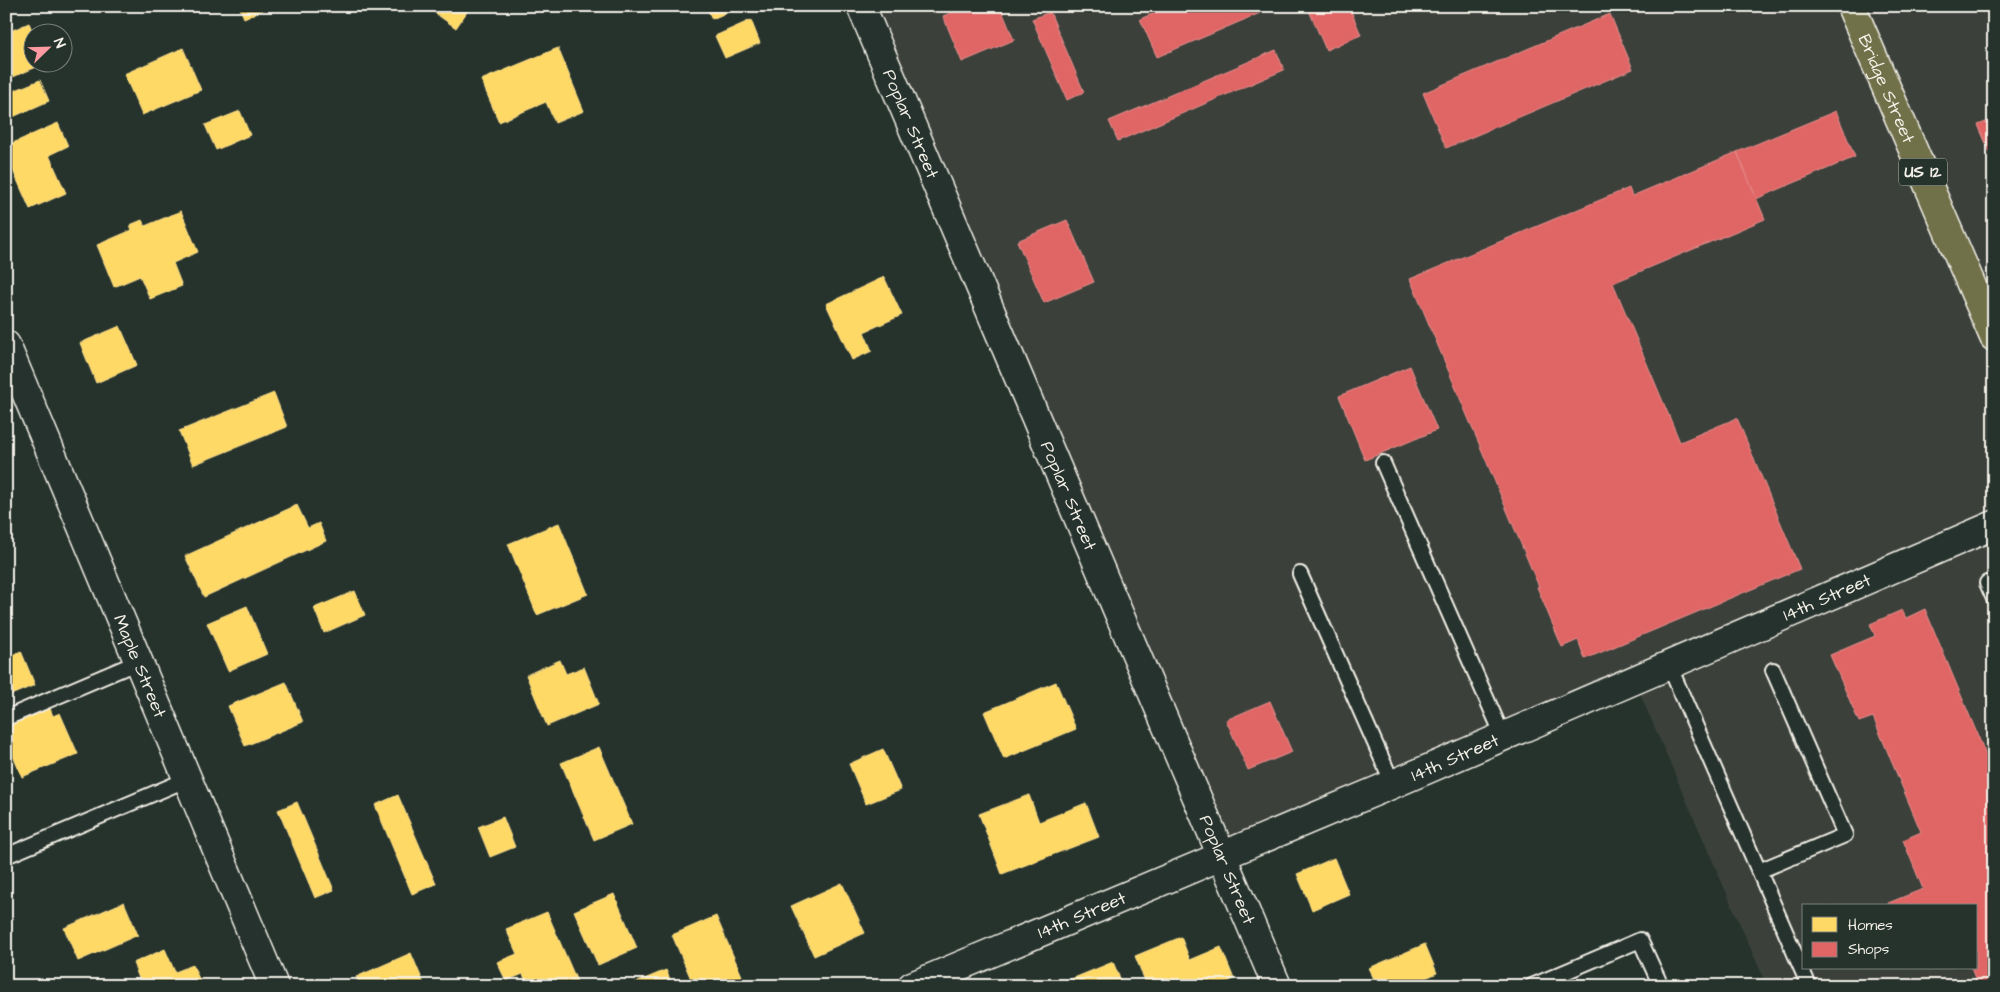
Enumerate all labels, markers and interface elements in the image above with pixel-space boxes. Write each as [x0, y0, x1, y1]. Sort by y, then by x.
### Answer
north arrow [22, 22, 72, 72]
street label: Bridge Street [1852, 30, 1922, 148]
text: N [48, 35, 70, 51]
street label: Poplar Street [877, 65, 946, 183]
road number: US 12 [1899, 158, 1947, 186]
street label: Poplar Street [1035, 437, 1103, 555]
street label: 14th Street [1779, 567, 1875, 627]
street label: Maple Street [108, 611, 173, 722]
street label: 14th Street [1407, 727, 1503, 787]
street label: Poplar Street [1193, 811, 1262, 929]
street label: 14th Street [1034, 885, 1130, 944]
legend [1802, 904, 1978, 970]
text: Homes [1848, 915, 1893, 936]
text: Shops [1848, 939, 1890, 960]

